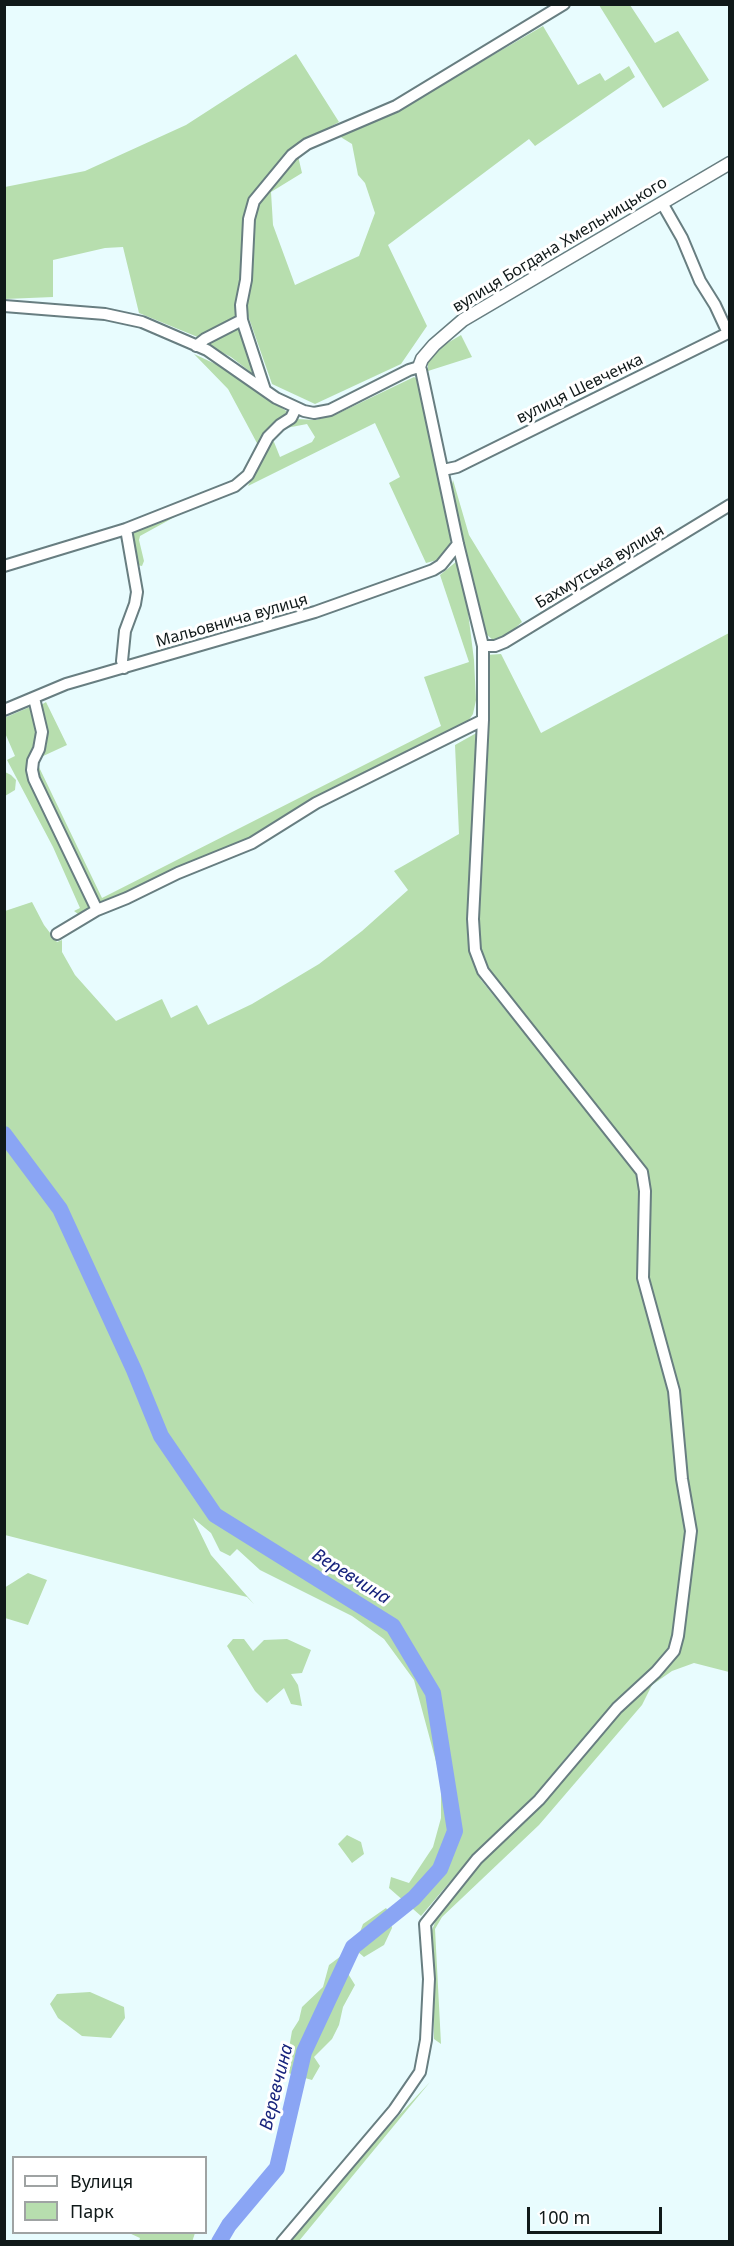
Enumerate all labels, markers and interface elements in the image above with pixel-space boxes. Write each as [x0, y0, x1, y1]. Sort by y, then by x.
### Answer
street label: вулиця Богдана Хмельницького [449, 173, 671, 317]
street label: вулиця Шевченка [514, 350, 646, 428]
street label: Бахмутська вулиця [532, 521, 668, 613]
street label: Мальовнича вулиця [154, 590, 310, 652]
water label: Веревчина [308, 1545, 394, 1609]
water label: Веревчина [256, 2042, 298, 2132]
legend [12, 2156, 207, 2234]
text: Вулиця [70, 2169, 133, 2193]
scale bar [530, 2195, 665, 2233]
text: Парк [70, 2199, 114, 2223]
text: 100 m [538, 2205, 590, 2229]

